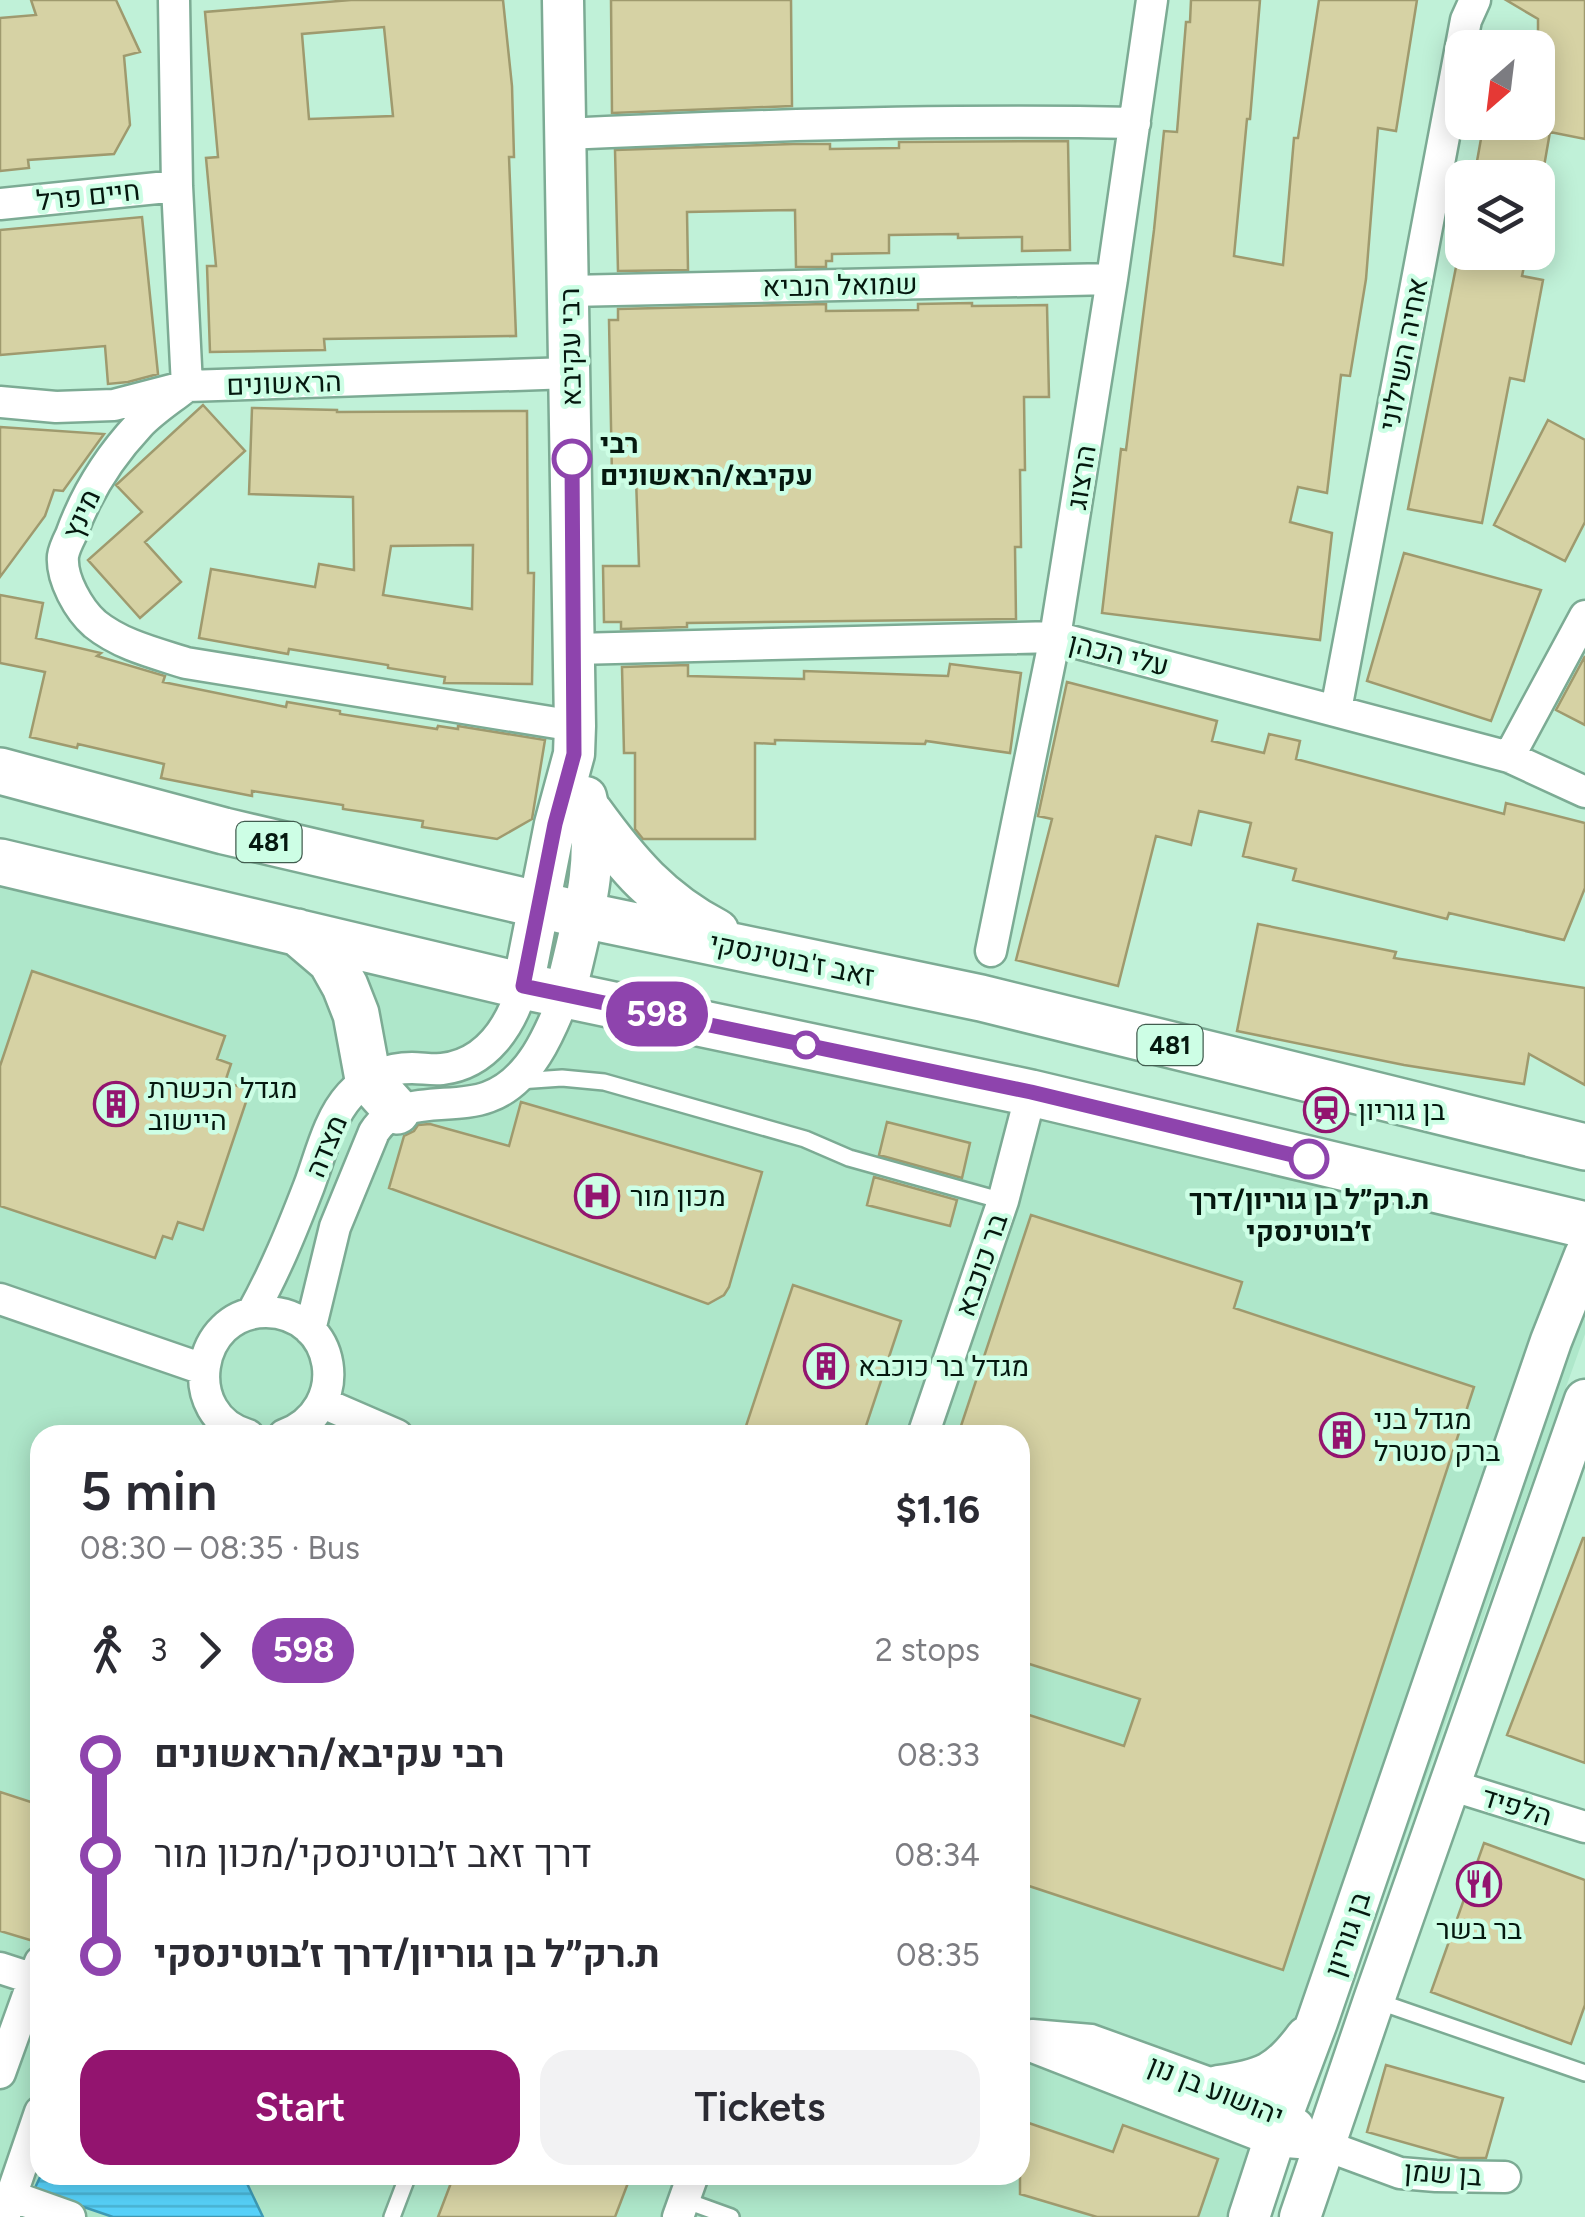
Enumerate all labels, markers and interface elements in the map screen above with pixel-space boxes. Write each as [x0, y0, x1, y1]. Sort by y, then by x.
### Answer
north arrow [1445, 30, 1555, 140]
map controls [1445, 30, 1555, 270]
button: layers [1445, 160, 1555, 270]
street label: חיים פרל [34, 173, 142, 217]
street label: שמואל הנביא [762, 267, 918, 303]
street label: אחיה השילוני [1372, 275, 1434, 433]
street label: רבי עקיבא [552, 287, 588, 407]
street label: הראשונים [226, 364, 342, 402]
place label: רבי עקיבא/הראשונים [600, 426, 813, 492]
marker: רבי עקיבא/הראשונים [553, 440, 591, 478]
street label: הרצוג [1059, 442, 1103, 512]
street label: מינץ [55, 484, 107, 544]
street label: עלי הכהן [1065, 625, 1173, 683]
road number: 481 [236, 822, 302, 862]
street label: זאב ז'בוטינסקי [706, 925, 878, 993]
line badge: 598 [600, 982, 714, 1046]
text: 598 [626, 993, 688, 1035]
road number: 481 [1138, 1025, 1202, 1065]
unlabelled marker [793, 1032, 819, 1058]
place label: מגדל הכשרת היישוב [148, 1071, 297, 1137]
building icon: מגדל הכשרת היישוב [93, 1081, 139, 1127]
station icon: בן גוריון [1303, 1087, 1349, 1133]
place label: בן גוריון [1358, 1093, 1446, 1127]
street label: מצדה [298, 1110, 354, 1182]
marker: ת.רק״ל בן גוריון/דרך ז׳בוטינסקי [1290, 1140, 1328, 1178]
hospital icon: מכון מור [574, 1173, 620, 1219]
place label: מכון מור [630, 1179, 726, 1213]
place label: ת.רק״ל בן גוריון/דרך ז׳בוטינסקי [1189, 1182, 1429, 1248]
street label: בר כוכבא [948, 1209, 1014, 1321]
building icon: מגדל בר כוכבא [803, 1343, 849, 1389]
place label: מגדל בר כוכבא [858, 1349, 1029, 1383]
place label: מגדל בני ברק סנטרל [1374, 1402, 1500, 1468]
building icon: מגדל בני ברק סנטרל [1319, 1412, 1365, 1458]
text: 5 min [80, 1458, 217, 1524]
text: $1.16 [895, 1487, 980, 1533]
text: 08:30 – 08:35 · Bus [80, 1529, 360, 1567]
icon: walk [80, 1623, 135, 1678]
icon: forward [182, 1623, 237, 1678]
text: 598 [272, 1629, 334, 1671]
text: 3 [150, 1631, 167, 1669]
text: 2 stops [875, 1631, 980, 1669]
text: רבי עקיבא/הראשונים [154, 1731, 505, 1777]
text: 08:33 [897, 1736, 980, 1774]
street label: הלפיד [1478, 1779, 1556, 1833]
text: דרך זאב ז׳בוטינסקי/מכון מור [154, 1831, 592, 1877]
text: 08:34 [894, 1836, 980, 1874]
restaurant icon: בר בשר [1456, 1861, 1502, 1907]
street label: בן גוריון [1317, 1887, 1377, 1981]
place label: בר בשר [1436, 1912, 1522, 1946]
text: ת.רק״ל בן גוריון/דרך ז׳בוטינסקי [154, 1931, 660, 1977]
text: 08:35 [896, 1936, 980, 1974]
street label: יהושוע בן נון [1143, 2047, 1289, 2133]
button: Start [80, 2050, 520, 2165]
button: Tickets [540, 2050, 980, 2165]
street label: בן שמן [1403, 2153, 1483, 2193]

